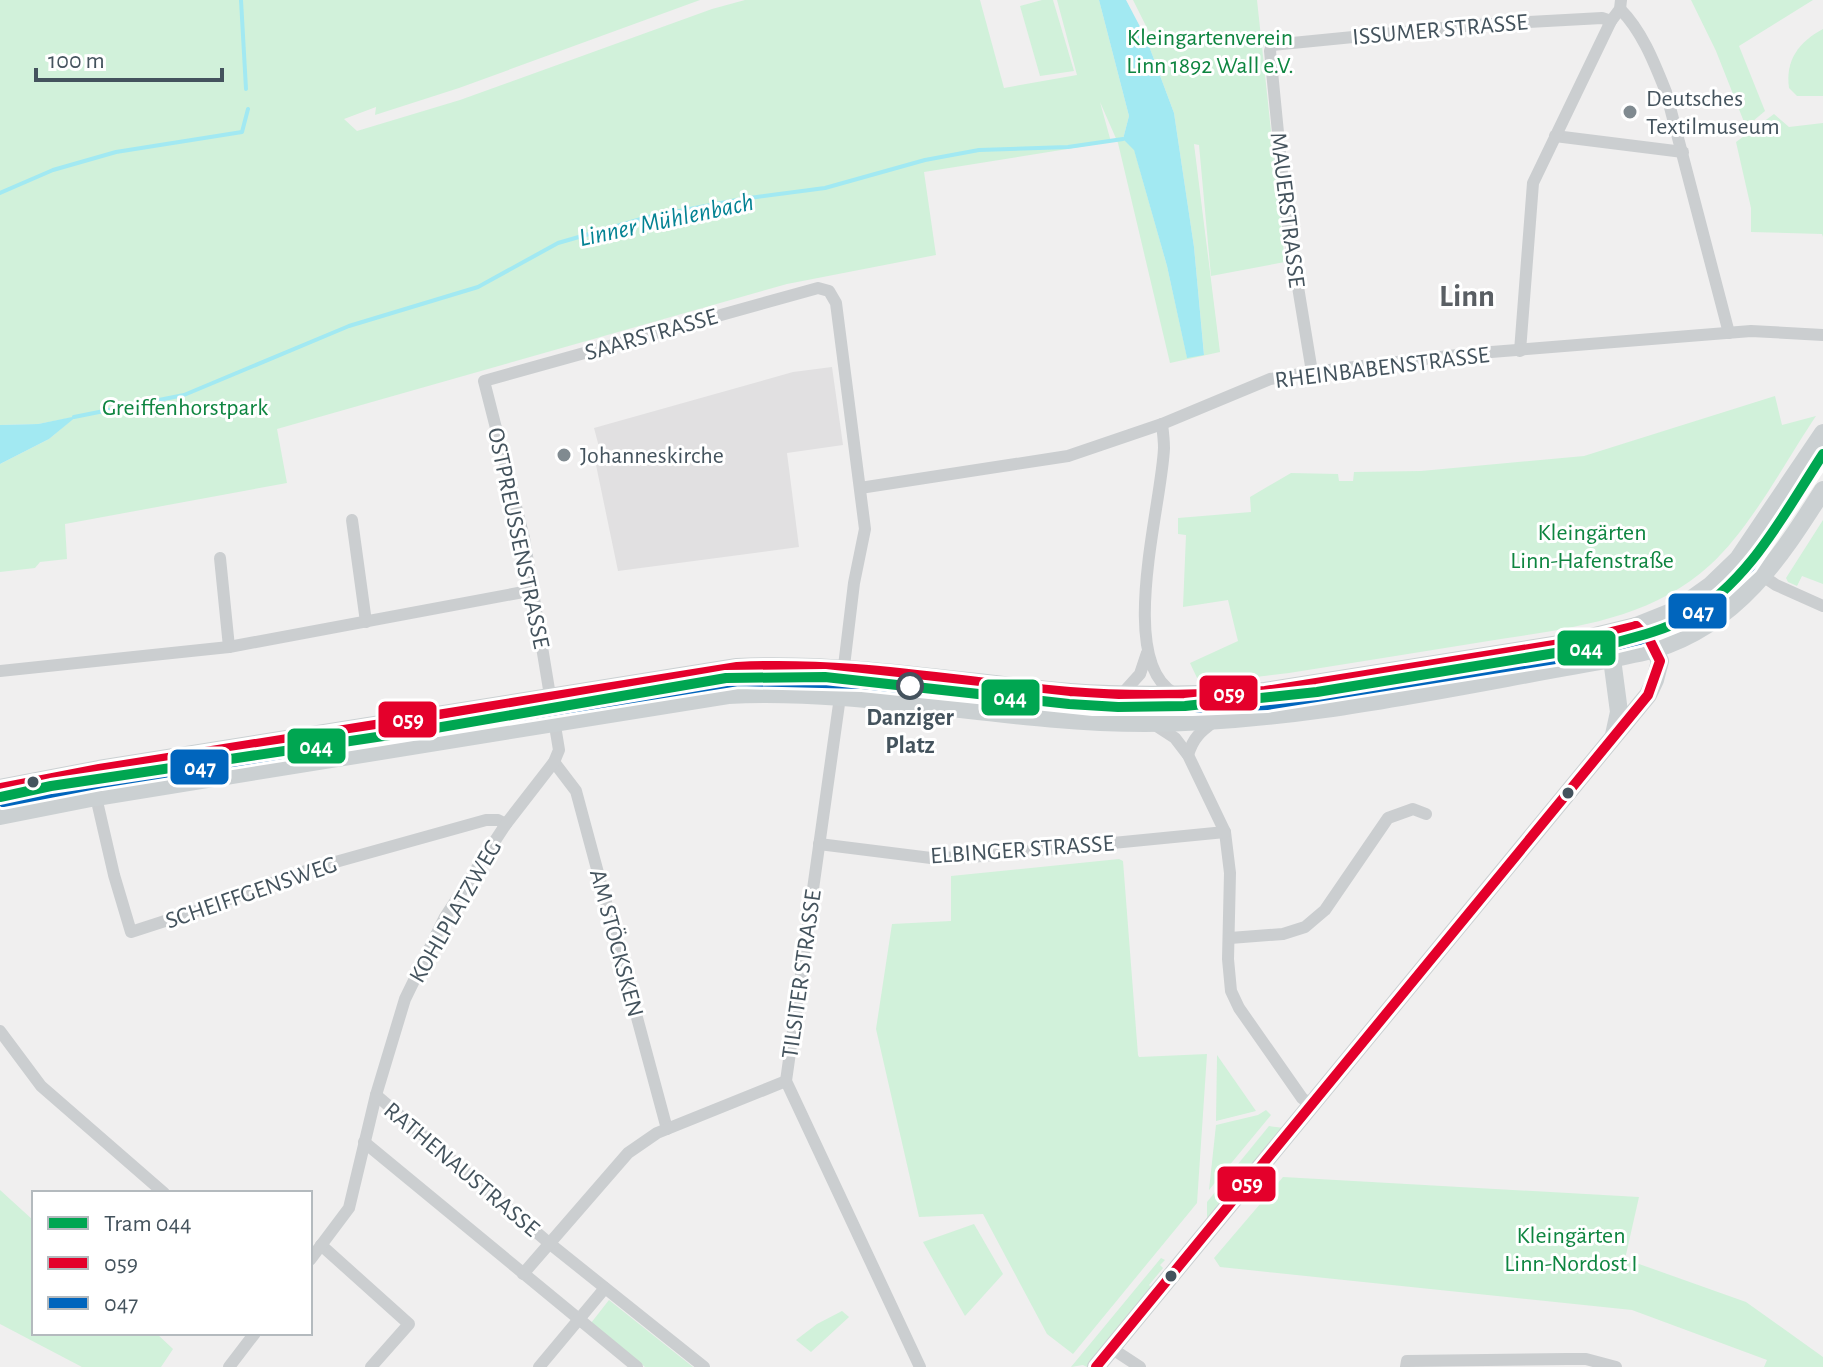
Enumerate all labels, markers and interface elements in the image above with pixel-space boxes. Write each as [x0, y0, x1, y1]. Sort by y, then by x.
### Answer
street label: ISSUMER STRASSE [1351, 10, 1529, 50]
park label: Kleingartenverein Linn 1892 Wall e.V. [1126, 26, 1294, 78]
scale bar [36, 32, 222, 82]
text: 100 m [48, 49, 105, 73]
place label: Deutsches Textilmuseum [1646, 87, 1780, 139]
marker: Deutsches Textilmuseum [1621, 103, 1639, 121]
street label: MAUERSTRASSE [1266, 131, 1309, 290]
water label: Linner Mühlenbach [576, 189, 756, 251]
district label: Linn [1439, 280, 1495, 312]
street label: SAARSTRASSE [582, 304, 721, 365]
street label: RHEINBABENSTRASSE [1274, 343, 1491, 393]
park label: Greiffenhorstpark [102, 396, 268, 420]
street label: OSTPREUSSENSTRASSE [483, 426, 553, 651]
place label: Johanneskirche [580, 444, 724, 468]
marker: Johanneskirche [555, 446, 573, 464]
park label: Kleingärten Linn-Hafenstraße [1510, 521, 1674, 573]
line badge: 047 [1667, 592, 1728, 630]
text: 047 [1682, 601, 1714, 623]
line badge: 044 [1556, 629, 1617, 667]
text: 044 [1569, 638, 1603, 660]
marker: Danziger Platz [897, 673, 923, 699]
line badge: 059 [1198, 674, 1259, 712]
line badge: 044 [980, 678, 1041, 717]
text: 059 [1213, 683, 1245, 705]
text: 044 [993, 687, 1027, 709]
line badge: 059 [377, 700, 438, 739]
place label: Danziger Platz [866, 706, 955, 758]
text: 059 [392, 709, 424, 731]
line badge: 044 [286, 727, 347, 765]
text: 044 [299, 736, 333, 758]
line badge: 047 [169, 748, 230, 786]
text: 047 [184, 757, 216, 779]
unlabelled marker [25, 774, 41, 790]
unlabelled marker [1560, 785, 1576, 801]
street label: ELBINGER STRASSE [929, 832, 1115, 868]
street label: KOHLPLATZWEG [405, 836, 506, 987]
street label: SCHEIFFGENSWEG [162, 852, 340, 934]
street label: AM STÖCKSKEN [585, 867, 648, 1020]
street label: TILSITER STRASSE [778, 888, 826, 1060]
street label: RATHENAUSTRASSE [379, 1098, 544, 1242]
line badge: 059 [1216, 1165, 1277, 1203]
text: 059 [1231, 1173, 1263, 1195]
legend [32, 1191, 312, 1335]
text: Tram 044 [104, 1212, 192, 1236]
park label: Kleingärten Linn-Nordost I [1504, 1224, 1638, 1276]
text: 059 [104, 1252, 138, 1276]
unlabelled marker [1163, 1268, 1179, 1284]
text: 047 [104, 1292, 138, 1316]

